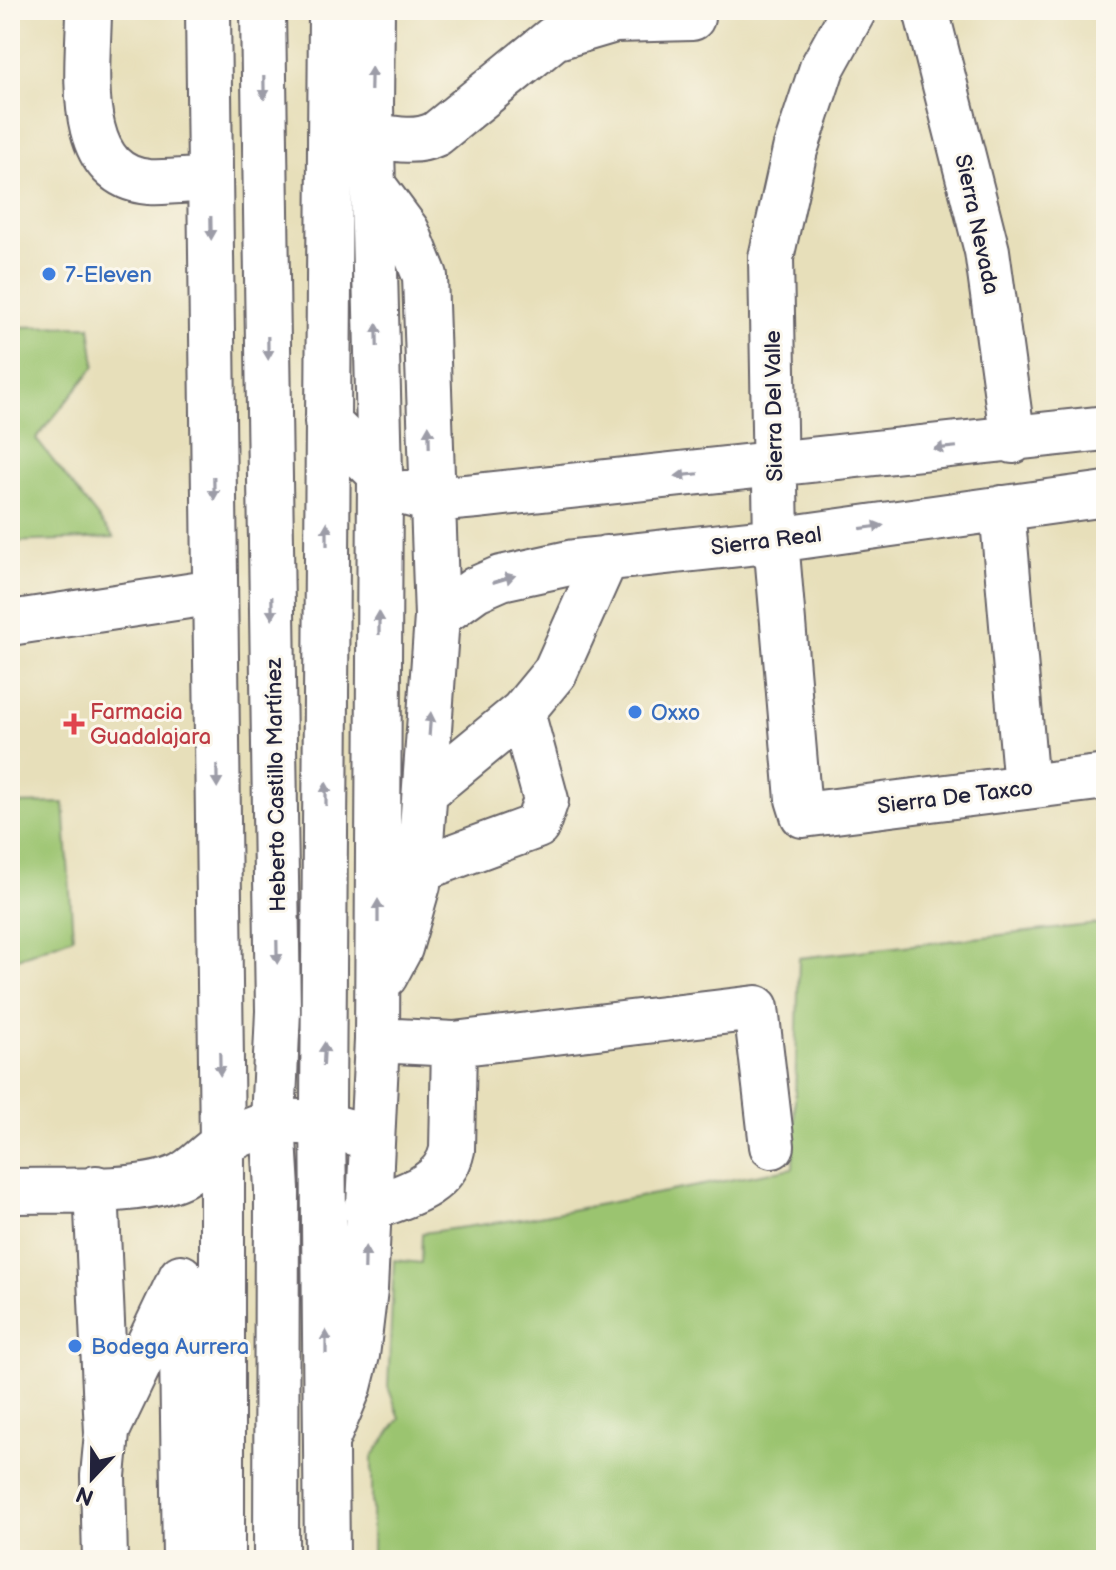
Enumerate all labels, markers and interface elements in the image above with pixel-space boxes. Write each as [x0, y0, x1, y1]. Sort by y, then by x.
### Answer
one-way arrow [365, 66, 378, 91]
one-way arrow [258, 76, 270, 101]
street label: Sierra Nevada [948, 152, 1005, 297]
one-way arrow [205, 216, 217, 241]
place label: 7-Eleven [65, 262, 152, 289]
marker: 7-Eleven [40, 265, 58, 283]
one-way arrow [370, 322, 383, 347]
street label: Sierra Del Valle [760, 330, 789, 482]
one-way arrow [262, 336, 274, 361]
one-way arrow [423, 424, 435, 449]
one-way arrow [932, 442, 957, 455]
one-way arrow [674, 469, 699, 482]
one-way arrow [208, 476, 220, 501]
one-way arrow [859, 520, 884, 533]
one-way arrow [321, 521, 333, 546]
street label: Sierra Real [709, 521, 823, 562]
one-way arrow [492, 572, 516, 584]
one-way arrow [266, 596, 278, 621]
one-way arrow [373, 610, 385, 635]
street label: Heberto Castillo Martínez [261, 657, 292, 912]
place label: Farmacia Guadalajara [90, 699, 211, 751]
place label: Oxxo [651, 700, 700, 727]
marker: Oxxo [626, 703, 644, 721]
one-way arrow [424, 711, 437, 736]
marker: Farmacia Guadalajara [65, 715, 83, 733]
one-way arrow [211, 764, 223, 789]
street label: Sierra De Taxco [876, 775, 1035, 820]
one-way arrow [320, 781, 333, 806]
one-way arrow [372, 898, 384, 923]
one-way arrow [271, 940, 284, 965]
one-way arrow [318, 1041, 331, 1066]
one-way arrow [214, 1052, 227, 1077]
one-way arrow [359, 1245, 372, 1270]
one-way arrow [320, 1329, 332, 1354]
place label: Bodega Aurrera [91, 1334, 249, 1361]
marker: Bodega Aurrera [66, 1337, 84, 1355]
north arrow [52, 1438, 132, 1518]
text: N [72, 1480, 98, 1511]

